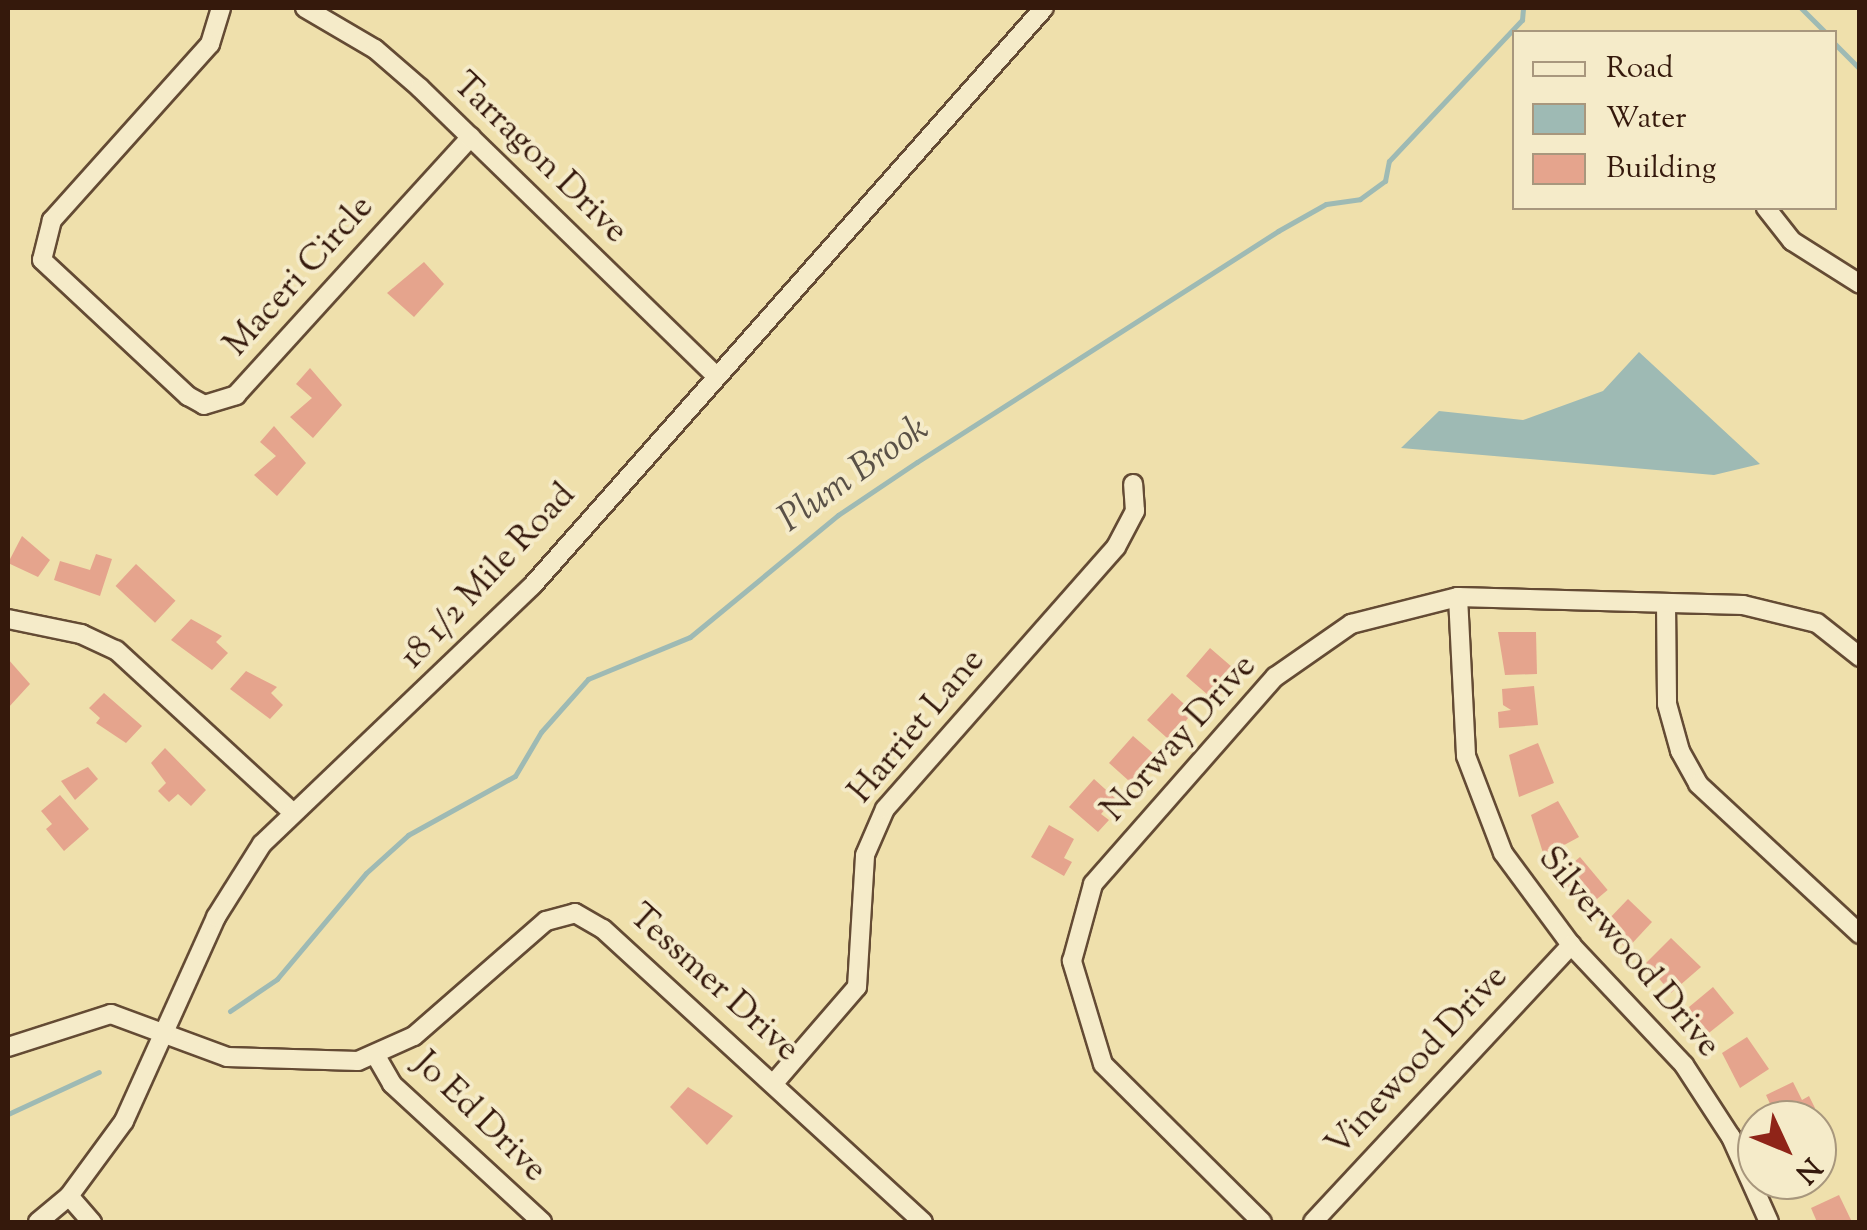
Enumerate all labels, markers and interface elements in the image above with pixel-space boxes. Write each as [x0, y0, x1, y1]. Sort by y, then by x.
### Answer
legend [1512, 30, 1837, 210]
text: Road [1606, 48, 1673, 91]
street label: Tarragon Drive [443, 65, 635, 253]
text: Water [1606, 98, 1687, 141]
text: Building [1606, 148, 1716, 191]
street label: Maceri Circle [217, 188, 383, 366]
water label: Plum Brook [771, 408, 939, 544]
street label: 18 1/2 Mile Road [392, 476, 586, 678]
street label: Harriet Lane [841, 641, 995, 813]
street label: Norway Drive [1094, 647, 1266, 831]
street label: Silverwood Drive [1528, 839, 1728, 1067]
street label: Tessmer Drive [619, 896, 807, 1072]
street label: Vinewood Drive [1318, 957, 1518, 1167]
street label: Jo Ed Drive [404, 1044, 554, 1192]
north arrow [1737, 1100, 1837, 1200]
text: N [1785, 1148, 1829, 1191]

